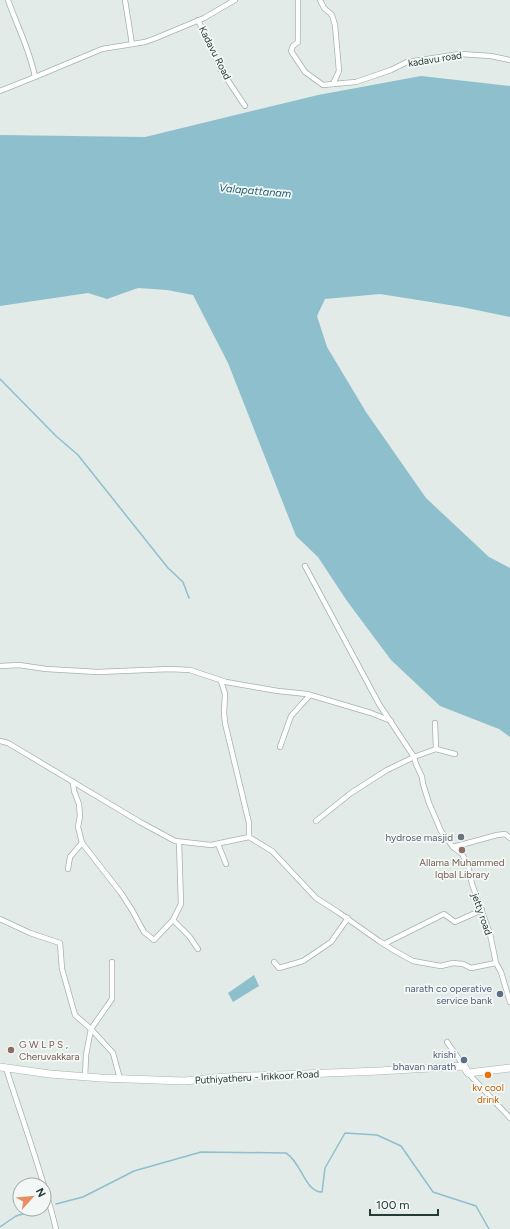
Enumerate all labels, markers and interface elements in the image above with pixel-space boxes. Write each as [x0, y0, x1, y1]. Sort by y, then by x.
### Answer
street label: Kadavu Road [196, 24, 234, 82]
street label: kadavu road [407, 48, 463, 70]
water label: Valapattanam [218, 181, 292, 201]
place label: hydrose masjid [386, 831, 453, 844]
marker: hydrose masjid [456, 832, 466, 842]
marker: Allama Muhammed Iqbal Library [457, 845, 467, 855]
place label: Allama Muhammed Iqbal Library [419, 856, 505, 881]
street label: jetty road [468, 890, 495, 937]
place label: narath co operative service bank [405, 982, 493, 1007]
marker: narath co operative service bank [495, 989, 505, 999]
place label: G W L P S , Cheruvakkara [19, 1038, 80, 1063]
marker: G W L P S , Cheruvakkara [6, 1045, 16, 1055]
place label: krishi bhavan narath [393, 1048, 456, 1073]
marker: krishi bhavan narath [459, 1055, 469, 1065]
street label: Puthiyatheru - Irikkoor Road [194, 1067, 320, 1087]
marker: kv cool drink [483, 1070, 493, 1080]
place label: kv cool drink [472, 1081, 504, 1106]
north arrow [12, 1177, 52, 1217]
text: N [33, 1186, 48, 1199]
scale bar [370, 1191, 438, 1217]
text: 100 m [376, 1198, 410, 1212]

